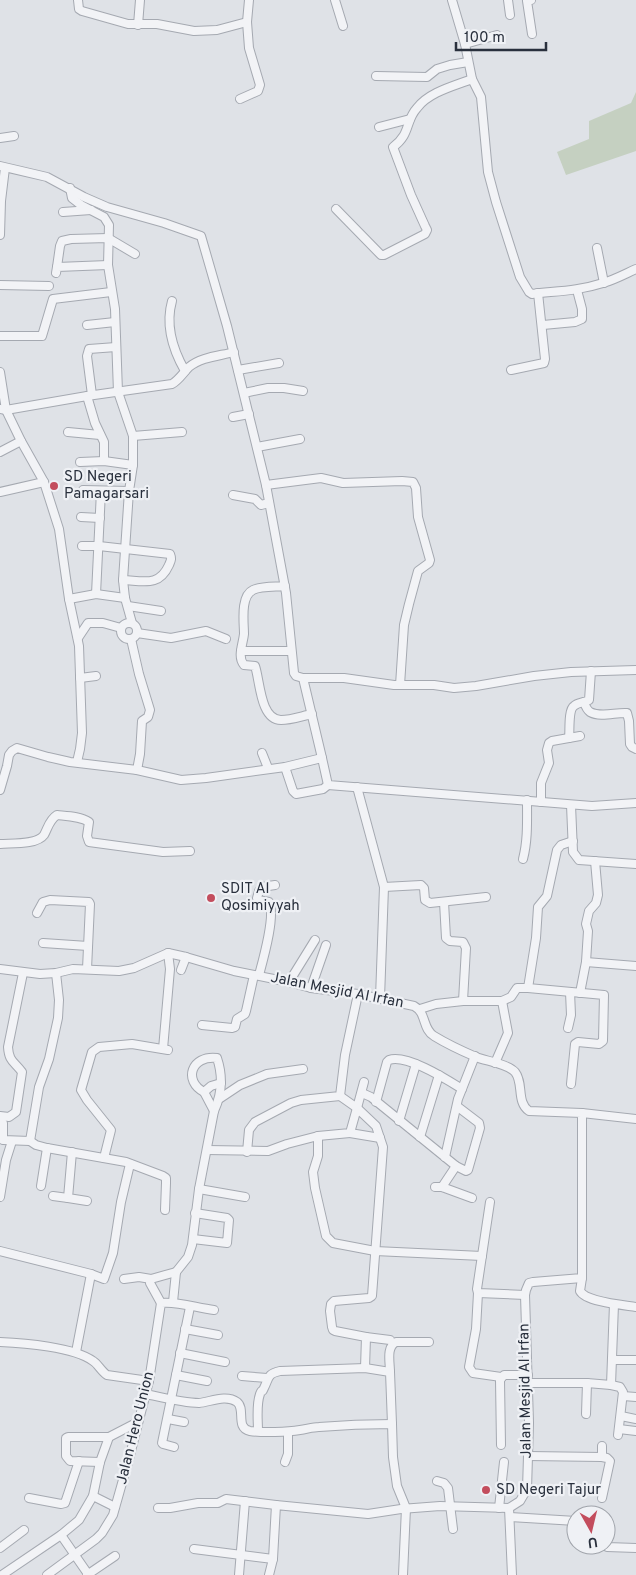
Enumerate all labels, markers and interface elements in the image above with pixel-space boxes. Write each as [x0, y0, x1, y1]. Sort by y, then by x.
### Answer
scale bar [456, 20, 546, 52]
text: 100 m [464, 29, 505, 48]
place label: SD Negeri Pamagarsari [64, 468, 149, 504]
marker: SD Negeri Pamagarsari [48, 480, 60, 492]
place label: SDIT Al Qosimiyyah [221, 880, 300, 916]
marker: SDIT Al Qosimiyyah [205, 892, 217, 904]
street label: Jalan Mesjid Al Irfan [269, 969, 405, 1013]
street label: Jalan Mesjid Al Irfan [515, 1323, 537, 1459]
street label: Jalan Hero Union [113, 1370, 159, 1486]
place label: SD Negeri Tajur [496, 1481, 601, 1500]
marker: SD Negeri Tajur [480, 1484, 492, 1496]
north arrow [566, 1505, 616, 1555]
text: U [586, 1532, 599, 1550]

